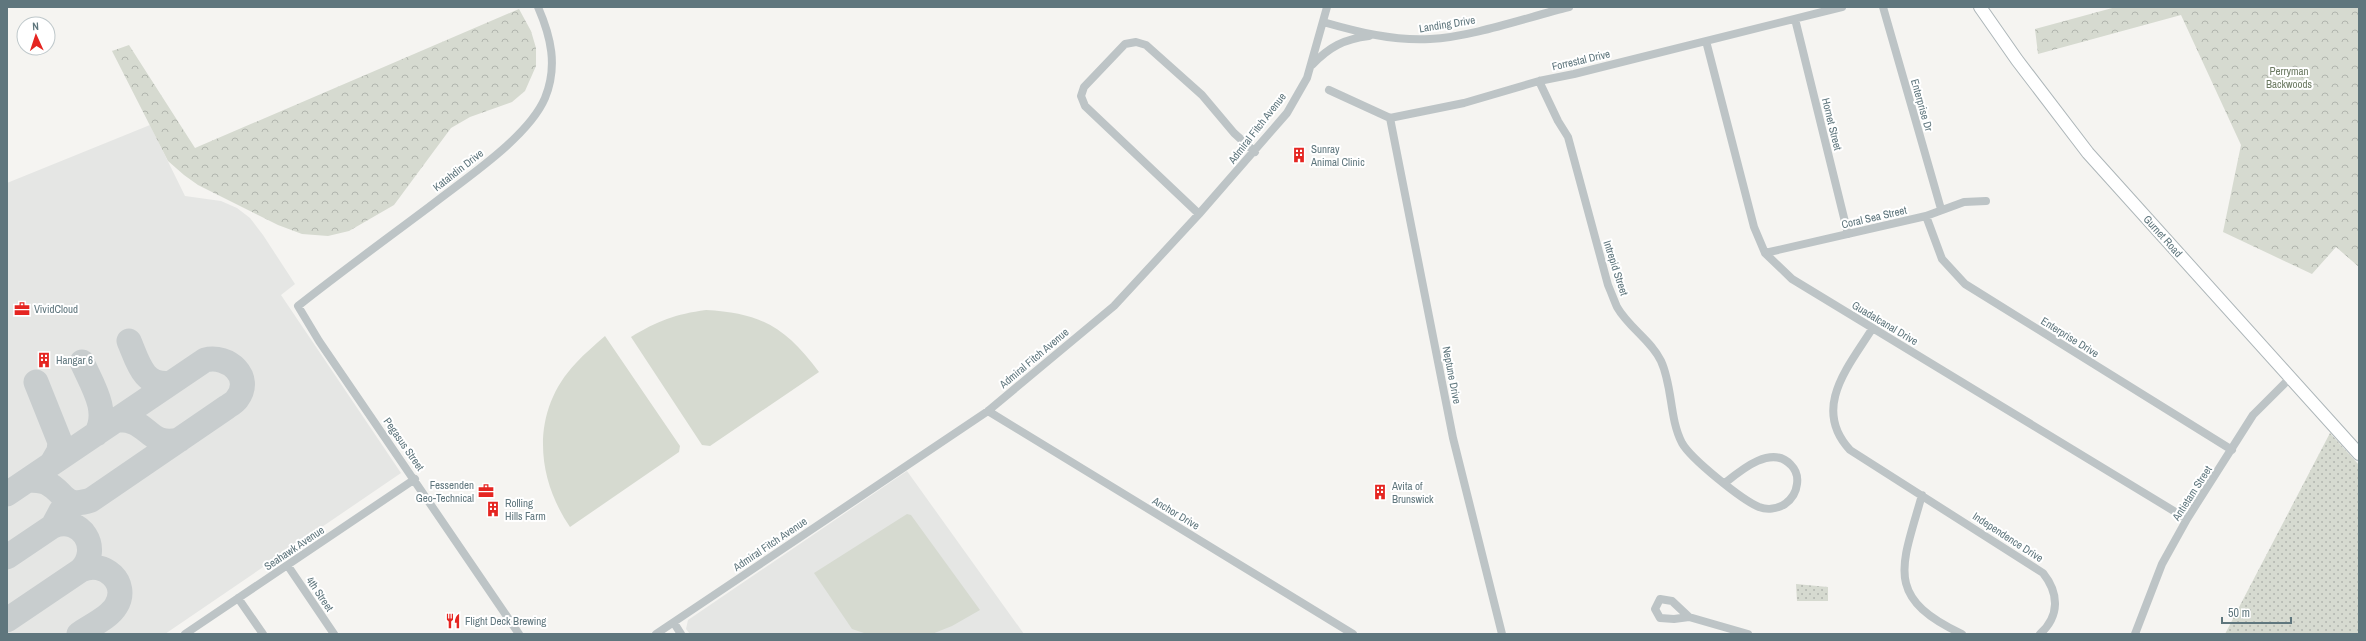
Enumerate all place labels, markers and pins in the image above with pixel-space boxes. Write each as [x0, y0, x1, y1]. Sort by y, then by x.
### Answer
place label: Sunray Animal Clinic [1310, 142, 1365, 169]
building icon: Sunray Animal Clinic [1290, 146, 1308, 164]
office icon: VividCloud [13, 300, 31, 318]
place label: VividCloud [34, 302, 78, 316]
building icon: Hangar 6 [35, 351, 53, 369]
place label: Hangar 6 [56, 353, 93, 367]
place label: Fessenden Geo-Technical [416, 478, 474, 505]
place label: Avita of Brunswick [1391, 479, 1434, 506]
office icon: Fessenden Geo-Technical [477, 482, 495, 500]
building icon: Avita of Brunswick [1371, 483, 1389, 501]
place label: Rolling Hills Farm [505, 496, 546, 523]
building icon: Rolling Hills Farm [484, 500, 502, 518]
restaurant icon: Flight Deck Brewing [444, 612, 462, 630]
place label: Flight Deck Brewing [465, 614, 546, 628]

